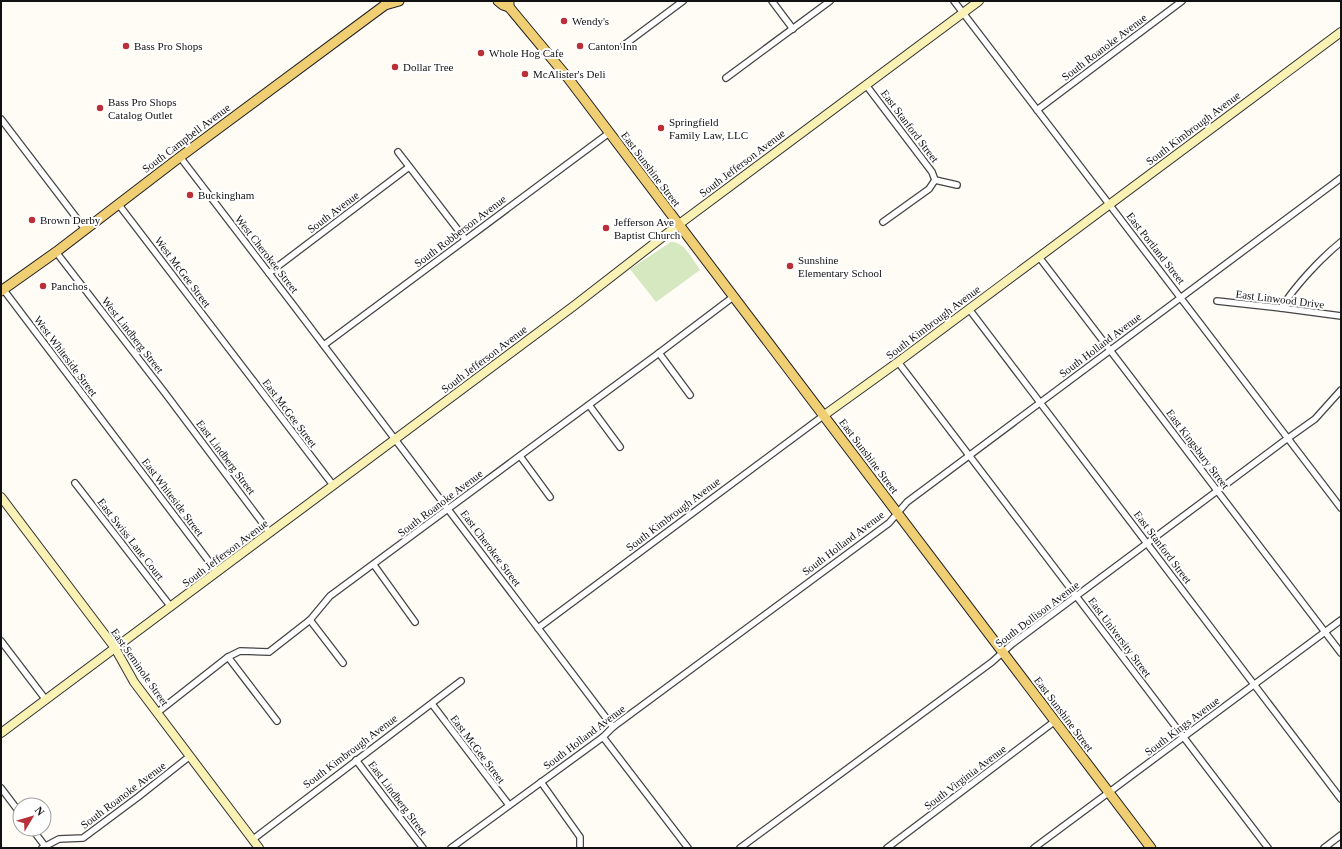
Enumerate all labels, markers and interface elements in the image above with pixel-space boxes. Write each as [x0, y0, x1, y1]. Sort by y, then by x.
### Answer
street label: South Roanoke Avenue [1059, 11, 1149, 83]
place label: Wendy's [572, 15, 609, 27]
marker: Wendy's [559, 16, 569, 26]
place label: Bass Pro Shops [134, 40, 202, 52]
place label: Canton Inn [588, 40, 638, 52]
marker: Bass Pro Shops [121, 41, 131, 51]
marker: Canton Inn [575, 41, 585, 51]
place label: Whole Hog Cafe [489, 47, 564, 59]
marker: Whole Hog Cafe [476, 48, 486, 58]
place label: Dollar Tree [403, 61, 454, 73]
marker: Dollar Tree [390, 62, 400, 72]
place label: McAlister's Deli [533, 68, 606, 80]
marker: McAlister's Deli [520, 69, 530, 79]
street label: East Stanford Street [879, 87, 941, 165]
street label: South Kimbrough Avenue [1144, 89, 1242, 167]
place label: Bass Pro Shops Catalog Outlet [108, 96, 176, 121]
street label: South Campbell Avenue [140, 101, 232, 175]
marker: Bass Pro Shops Catalog Outlet [95, 103, 105, 113]
place label: Springfield Family Law, LLC [669, 116, 748, 141]
marker: Springfield Family Law, LLC [656, 123, 666, 133]
street label: South Jefferson Avenue [697, 127, 787, 199]
street label: East Sunshine Street [619, 129, 683, 209]
place label: Buckingham [198, 189, 255, 201]
street label: South Avenue [305, 189, 361, 235]
marker: Buckingham [185, 190, 195, 200]
street label: South Robberson Avenue [412, 193, 508, 269]
street label: East Portland Street [1124, 210, 1188, 286]
street label: West Cherokee Street [233, 213, 301, 295]
place label: Brown Derby [40, 214, 101, 226]
marker: Brown Derby [27, 215, 37, 225]
place label: Jefferson Ave Baptist Church [614, 216, 681, 241]
marker: Jefferson Ave Baptist Church [601, 223, 611, 233]
street label: West McGee Street [153, 234, 213, 310]
place label: Sunshine Elementary School [798, 254, 882, 279]
marker: Sunshine Elementary School [785, 261, 795, 271]
place label: Panchos [51, 280, 88, 292]
marker: Panchos [38, 281, 48, 291]
street label: South Kimbrough Avenue [884, 283, 982, 361]
street label: East Linwood Drive [1235, 288, 1325, 310]
street label: West Lindberg Street [100, 295, 166, 375]
street label: South Holland Avenue [1057, 310, 1143, 380]
street label: West Whiteside Street [32, 314, 100, 398]
street label: South Jefferson Avenue [439, 323, 529, 395]
street label: East McGee Street [260, 376, 320, 450]
street label: East Kingsbury Street [1164, 407, 1232, 491]
street label: East Sunshine Street [837, 416, 901, 496]
street label: East Lindberg Street [194, 417, 258, 497]
street label: East Whiteside Street [140, 456, 206, 538]
street label: South Roanoke Avenue [395, 467, 485, 539]
street label: South Kimbrough Avenue [624, 475, 722, 553]
street label: East Swiss Lane Court [96, 496, 166, 582]
street label: East Cherokee Street [458, 508, 524, 588]
street label: South Holland Avenue [800, 508, 886, 578]
street label: East Stanford Street [1132, 508, 1194, 586]
street label: South Jefferson Avenue [180, 517, 270, 589]
street label: South Dollison Avenue [993, 578, 1081, 649]
street label: East University Street [1086, 595, 1154, 679]
street label: East Seminole Street [109, 626, 171, 708]
street label: East Sunshine Street [1032, 674, 1096, 754]
street label: South Kings Avenue [1142, 694, 1222, 758]
street label: South Holland Avenue [541, 702, 627, 772]
street label: South Kimbrough Avenue [301, 712, 399, 790]
street label: East McGee Street [448, 712, 508, 786]
street label: South Virginia Avenue [922, 742, 1008, 812]
street label: East Lindberg Street [366, 758, 430, 838]
street label: South Roanoke Avenue [78, 759, 168, 831]
north arrow [12, 797, 52, 837]
text: N [33, 804, 47, 818]

